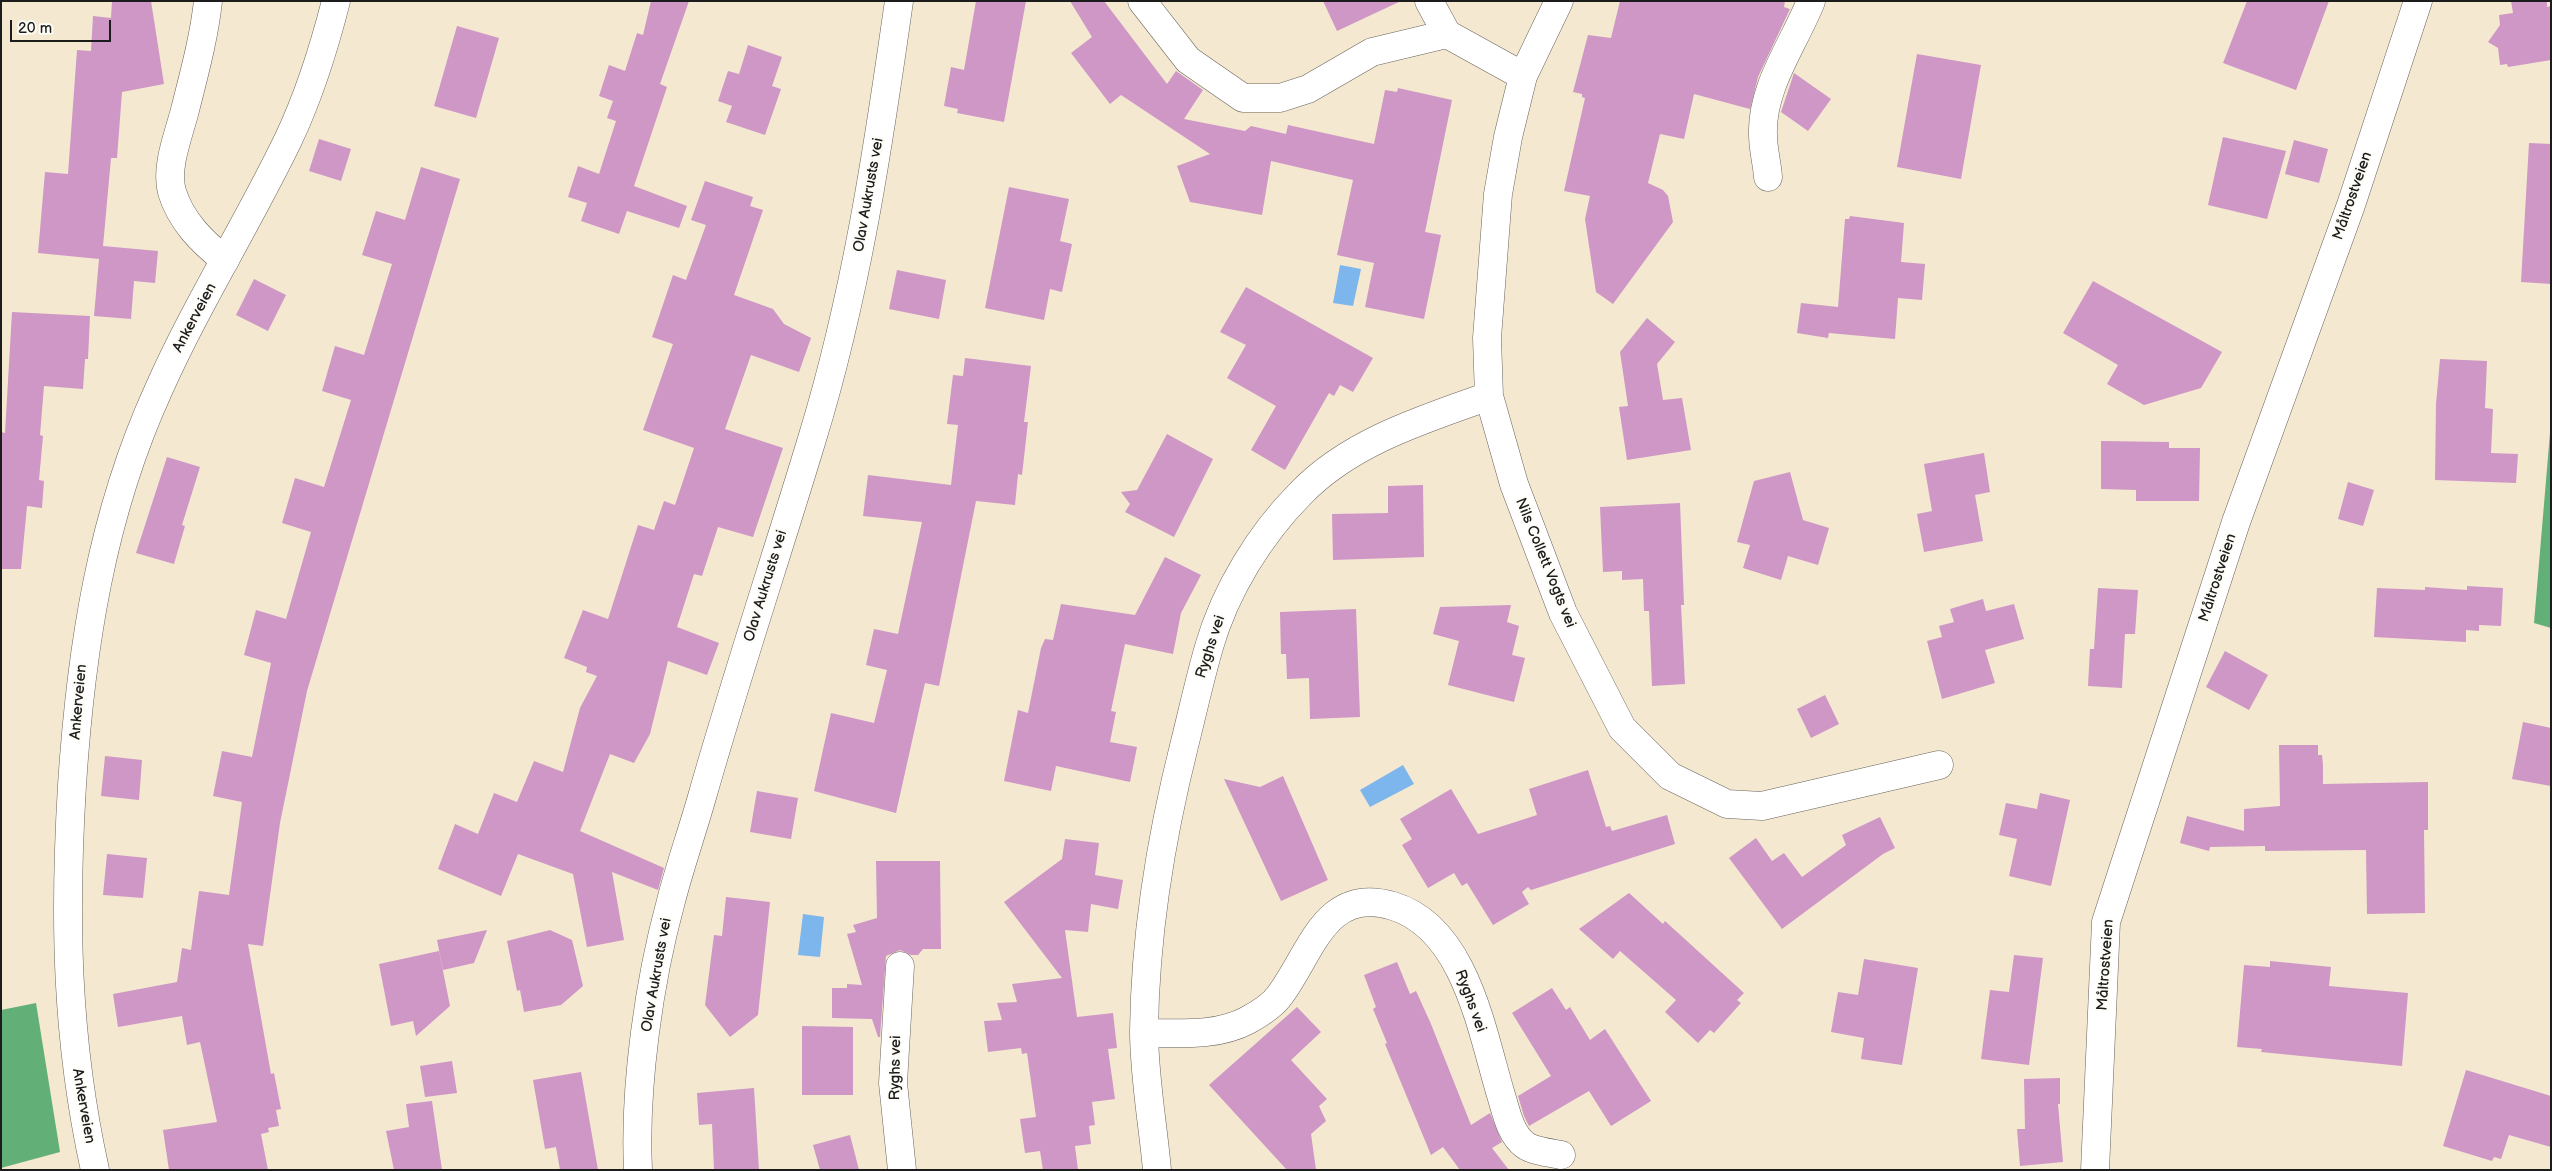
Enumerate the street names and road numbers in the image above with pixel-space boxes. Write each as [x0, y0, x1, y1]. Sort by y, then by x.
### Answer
street label: Olav Aukrusts vei [850, 136, 888, 254]
street label: Måltrostveien [2330, 150, 2376, 242]
street label: Ankerveien [169, 280, 221, 356]
street label: Nils Collett Vogts vei [1511, 496, 1579, 630]
street label: Olav Aukrusts vei [740, 528, 792, 644]
street label: Måltrostveien [2195, 532, 2241, 624]
street label: Ryghs vei [1192, 613, 1230, 681]
street label: Ankerveien [67, 663, 91, 741]
street label: Olav Aukrusts vei [638, 916, 676, 1034]
street label: Måltrostveien [2094, 919, 2118, 1011]
street label: Ryghs vei [1450, 967, 1490, 1035]
street label: Ryghs vei [886, 1035, 906, 1101]
street label: Ankerveien [68, 1067, 98, 1145]

